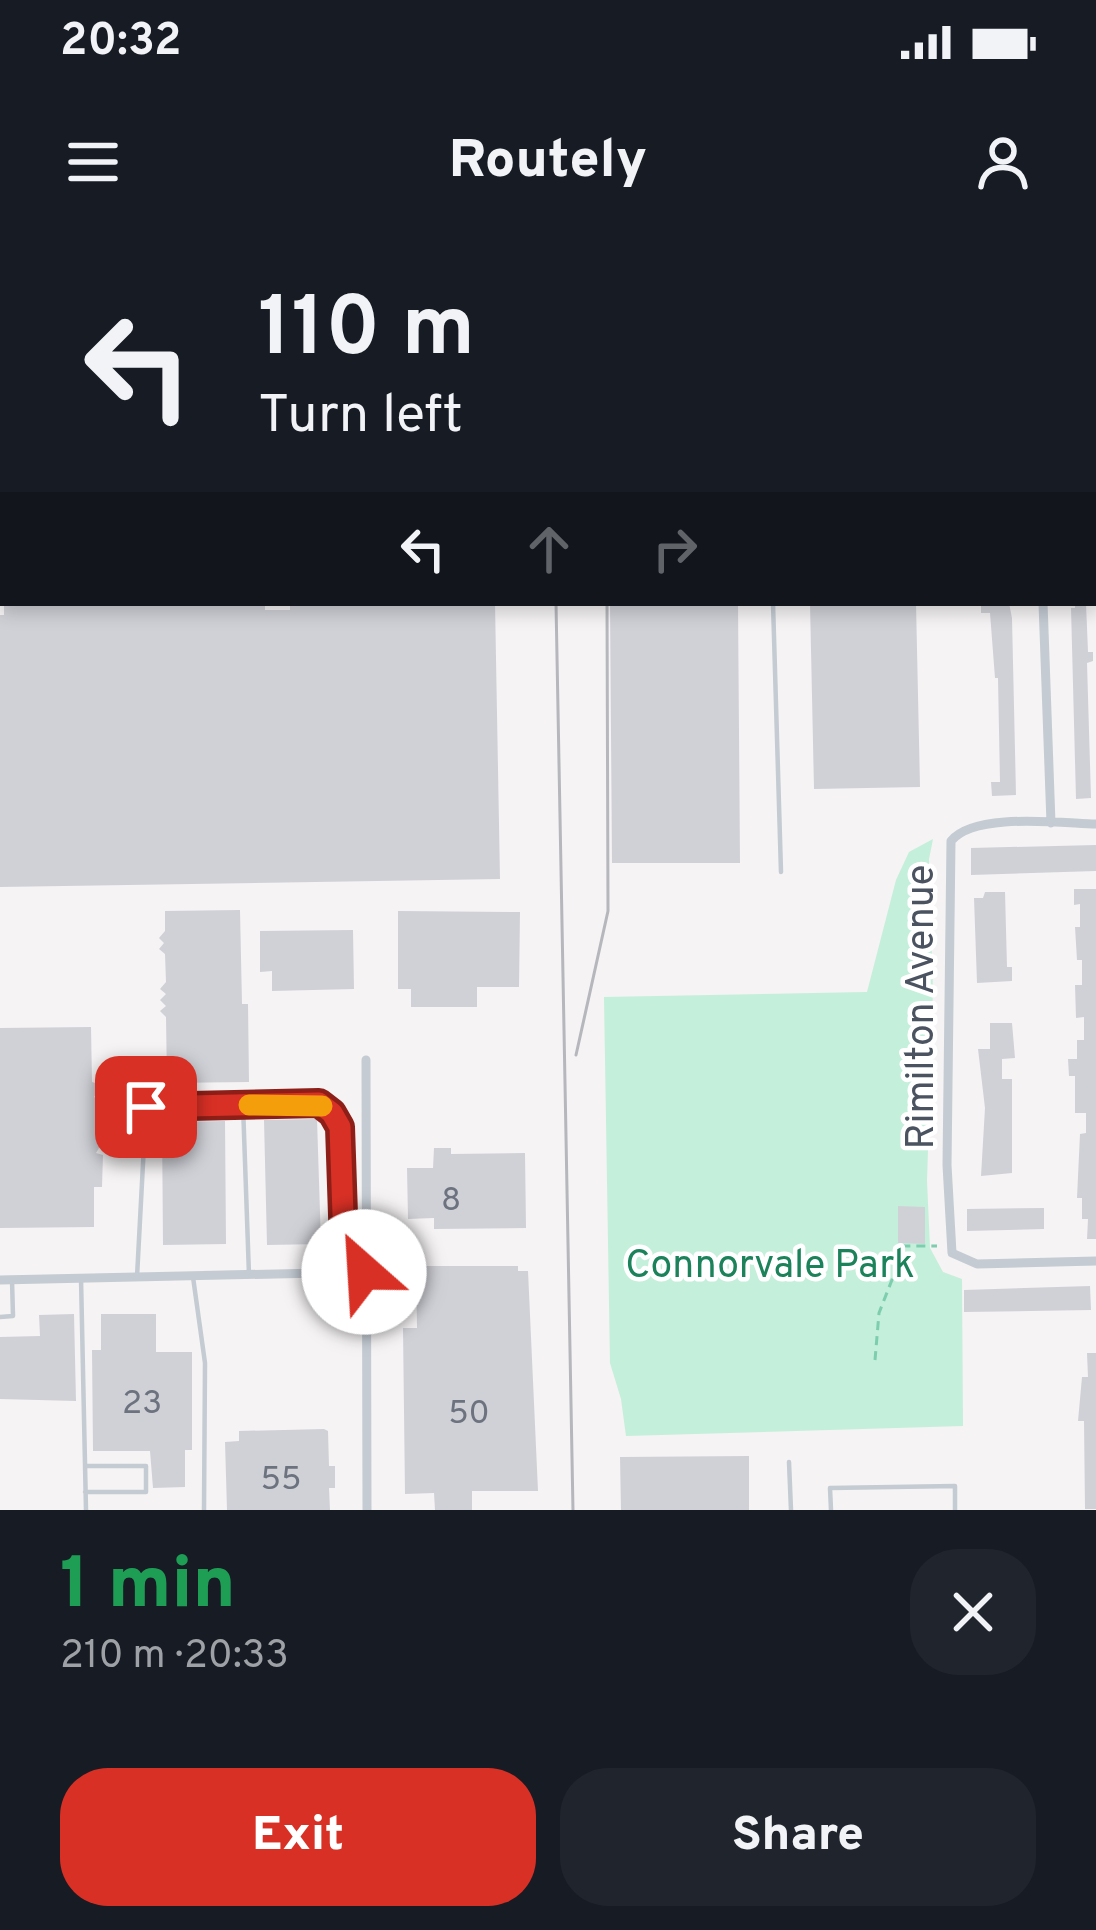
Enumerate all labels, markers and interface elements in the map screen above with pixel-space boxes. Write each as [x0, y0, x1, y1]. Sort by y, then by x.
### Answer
text: 20:32 [60, 14, 182, 71]
text: Routely [449, 128, 647, 197]
icon: menu [60, 129, 126, 195]
icon: person [970, 129, 1036, 195]
text: 110 m [258, 279, 475, 385]
icon: left [60, 288, 216, 444]
text: Turn left [258, 383, 463, 452]
icon: left [390, 516, 456, 582]
icon: ahead [516, 516, 582, 582]
icon: right [642, 516, 708, 582]
street label: Rimilton Avenue [899, 865, 948, 1149]
pin [95, 1056, 197, 1158]
icon: arrive [113, 1074, 179, 1140]
house number: 8 [441, 1181, 461, 1223]
position arrow [301, 1209, 427, 1335]
park label: Connorvale Park [625, 1243, 915, 1292]
house number: 23 [122, 1384, 162, 1426]
house number: 50 [448, 1394, 490, 1436]
house number: 55 [261, 1460, 302, 1502]
text: 1 min [60, 1542, 236, 1634]
button: close [910, 1549, 1036, 1675]
text: 210 m · 20:33 [60, 1633, 289, 1682]
button: Exit [60, 1768, 536, 1906]
button: Share [560, 1768, 1036, 1906]

